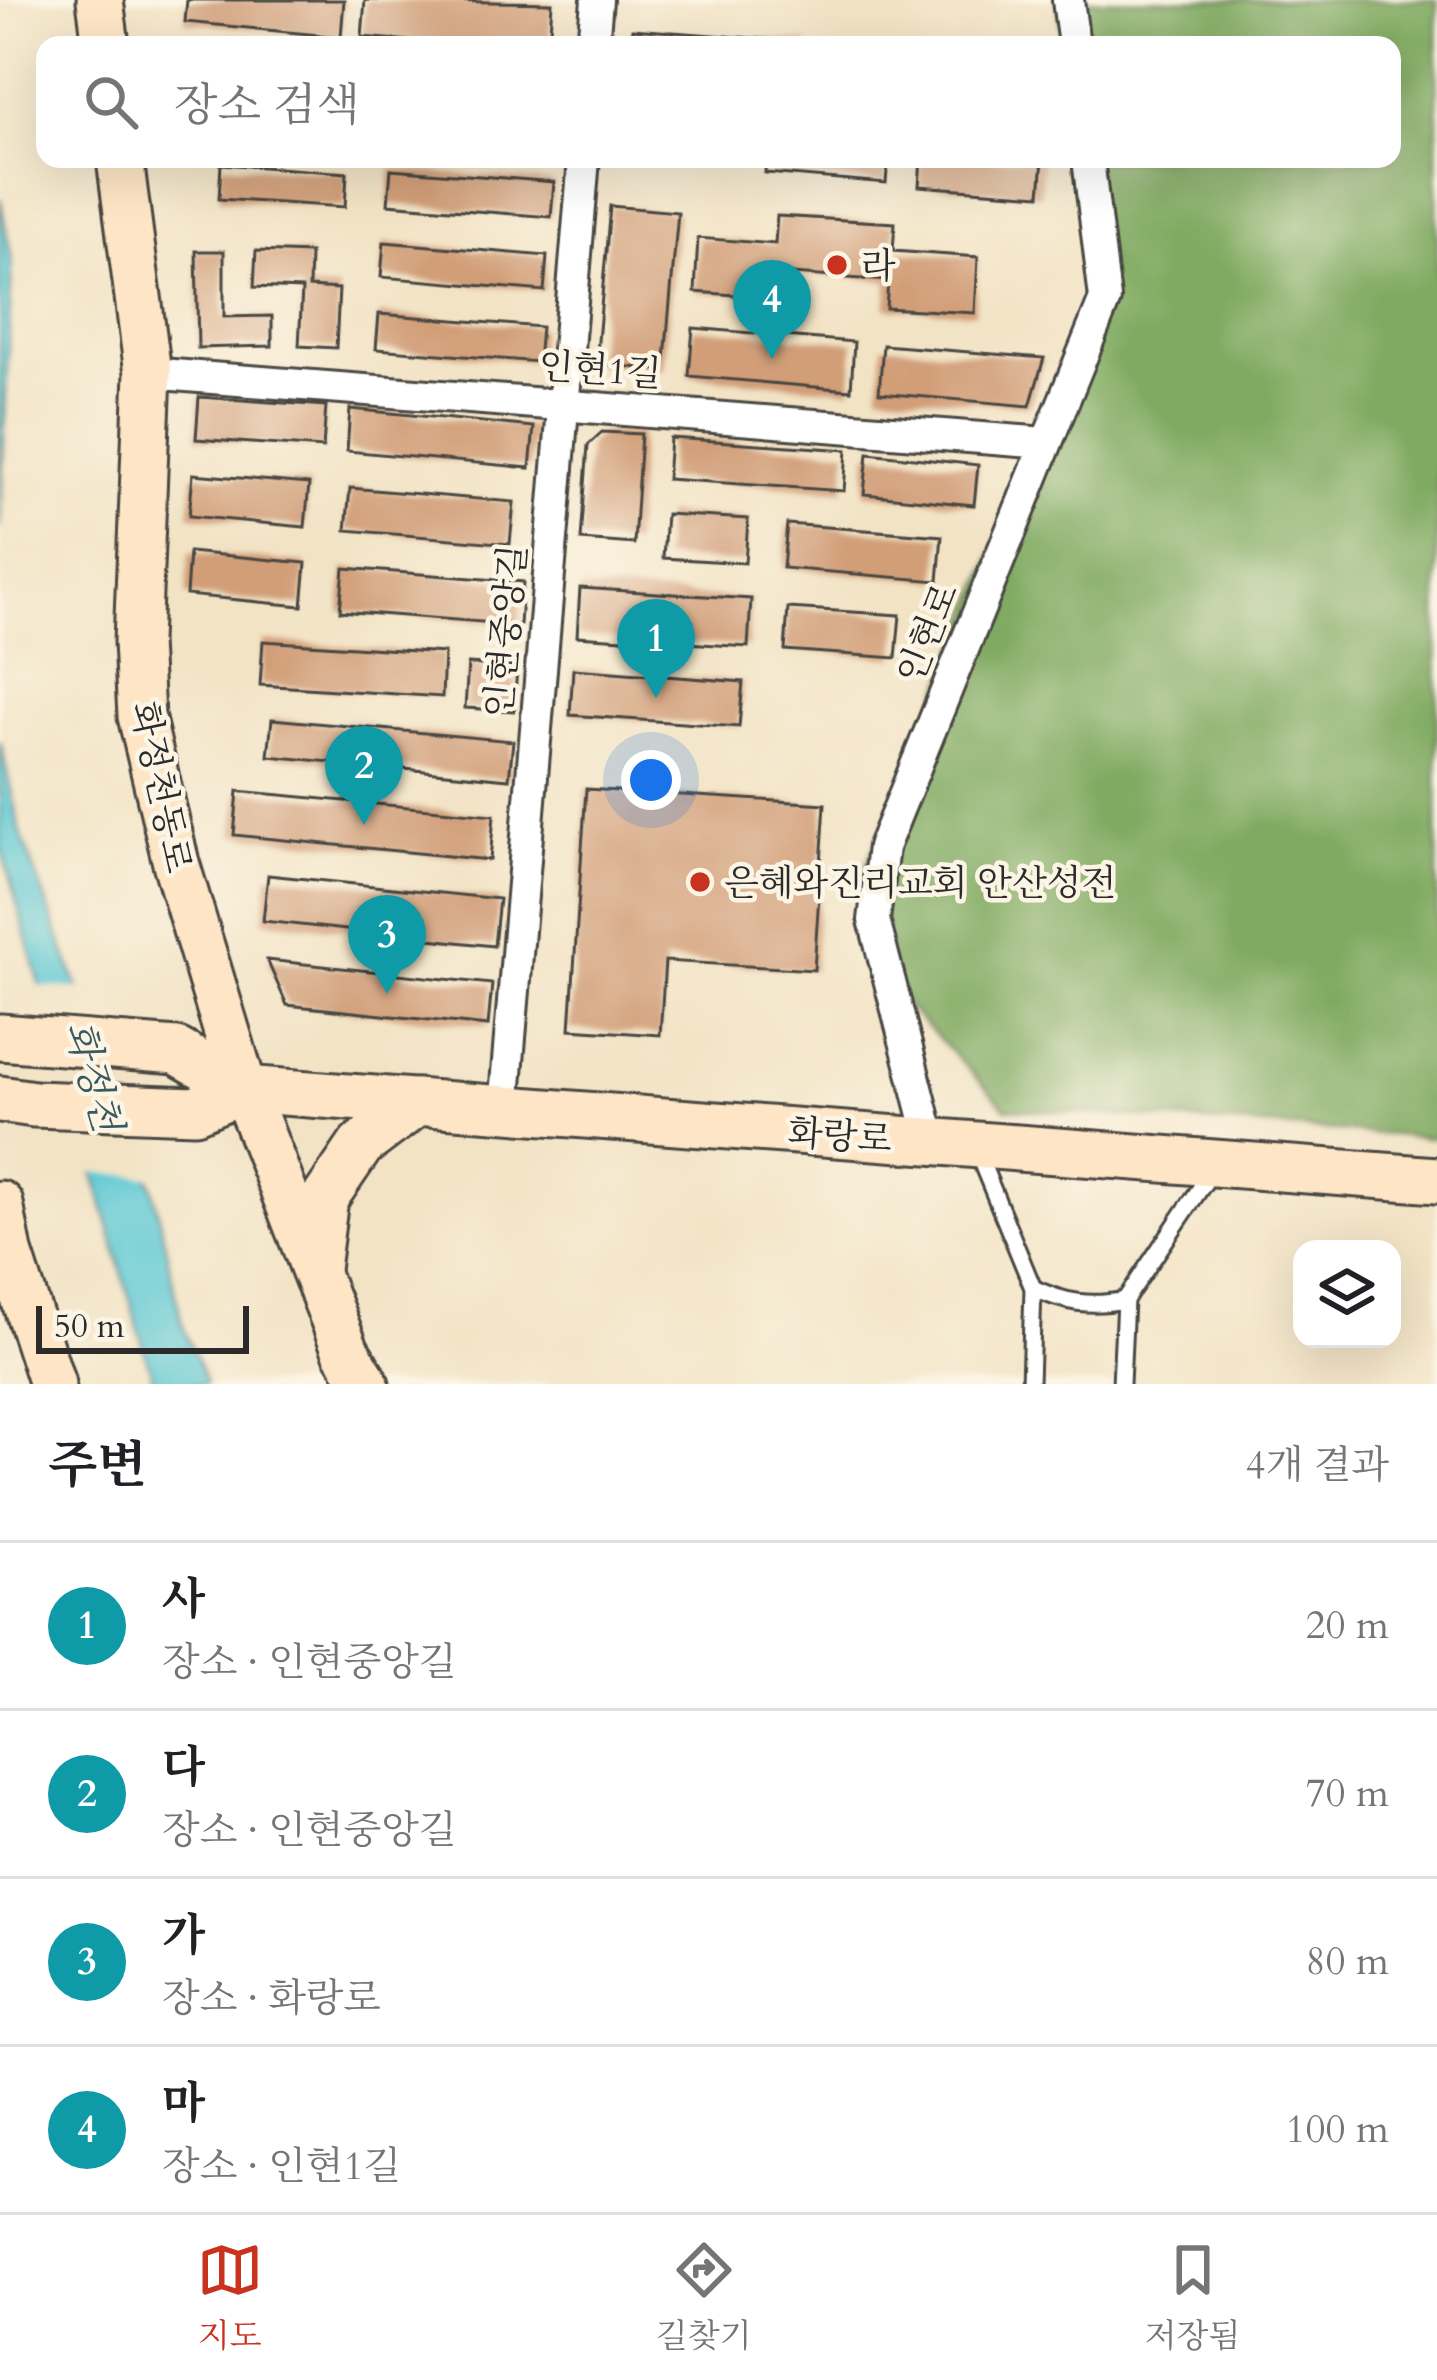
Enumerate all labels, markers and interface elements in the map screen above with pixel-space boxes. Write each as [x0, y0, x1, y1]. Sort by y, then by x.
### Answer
search box [36, 36, 1401, 168]
icon: search [78, 69, 144, 135]
text: 장소 검색 [174, 75, 360, 136]
place label: 라 [861, 242, 896, 291]
marker: 라 [824, 252, 850, 278]
pin: 4 [733, 260, 811, 359]
street label: 인현1길 [537, 342, 663, 399]
street label: 인현중앙길 [475, 542, 538, 720]
street label: 인현로 [886, 576, 971, 691]
pin: 1 [617, 599, 695, 698]
street label: 화정천동로 [118, 697, 203, 878]
pin: 2 [325, 726, 403, 825]
your location [621, 750, 681, 810]
place label: 은혜와진리교회 안산성전 [724, 859, 1116, 908]
marker: 은혜와진리교회 안산성전 [687, 869, 713, 895]
pin: 3 [348, 895, 426, 994]
water label: 화정천 [52, 1015, 134, 1140]
street label: 화랑로 [786, 1108, 894, 1165]
map controls [1293, 1240, 1401, 1348]
button: layers [1293, 1240, 1401, 1348]
scale bar [36, 1300, 249, 1353]
text: 50 m [54, 1304, 125, 1349]
text: 주변 [48, 1431, 147, 1501]
text: 4개 결과 [1246, 1439, 1389, 1492]
text: 사 [162, 1569, 205, 1630]
text: 1 [77, 1599, 97, 1652]
text: 20 m [1306, 1599, 1389, 1652]
text: 장소 · 인현중앙길 [162, 1636, 457, 1689]
text: 다 [162, 1737, 205, 1798]
text: 2 [77, 1767, 97, 1820]
text: 70 m [1306, 1767, 1389, 1820]
text: 장소 · 인현중앙길 [162, 1804, 457, 1857]
text: 가 [162, 1905, 205, 1966]
text: 3 [77, 1935, 97, 1988]
text: 80 m [1306, 1935, 1389, 1988]
text: 장소 · 화랑로 [162, 1972, 381, 2025]
text: 마 [162, 2073, 205, 2134]
text: 4 [77, 2103, 97, 2156]
text: 100 m [1286, 2103, 1389, 2156]
text: 장소 · 인현1길 [162, 2140, 401, 2193]
tab: 지도 [197, 2237, 263, 2359]
tab: 길찾기 [656, 2237, 751, 2359]
tab: 저장됨 [1145, 2237, 1240, 2359]

